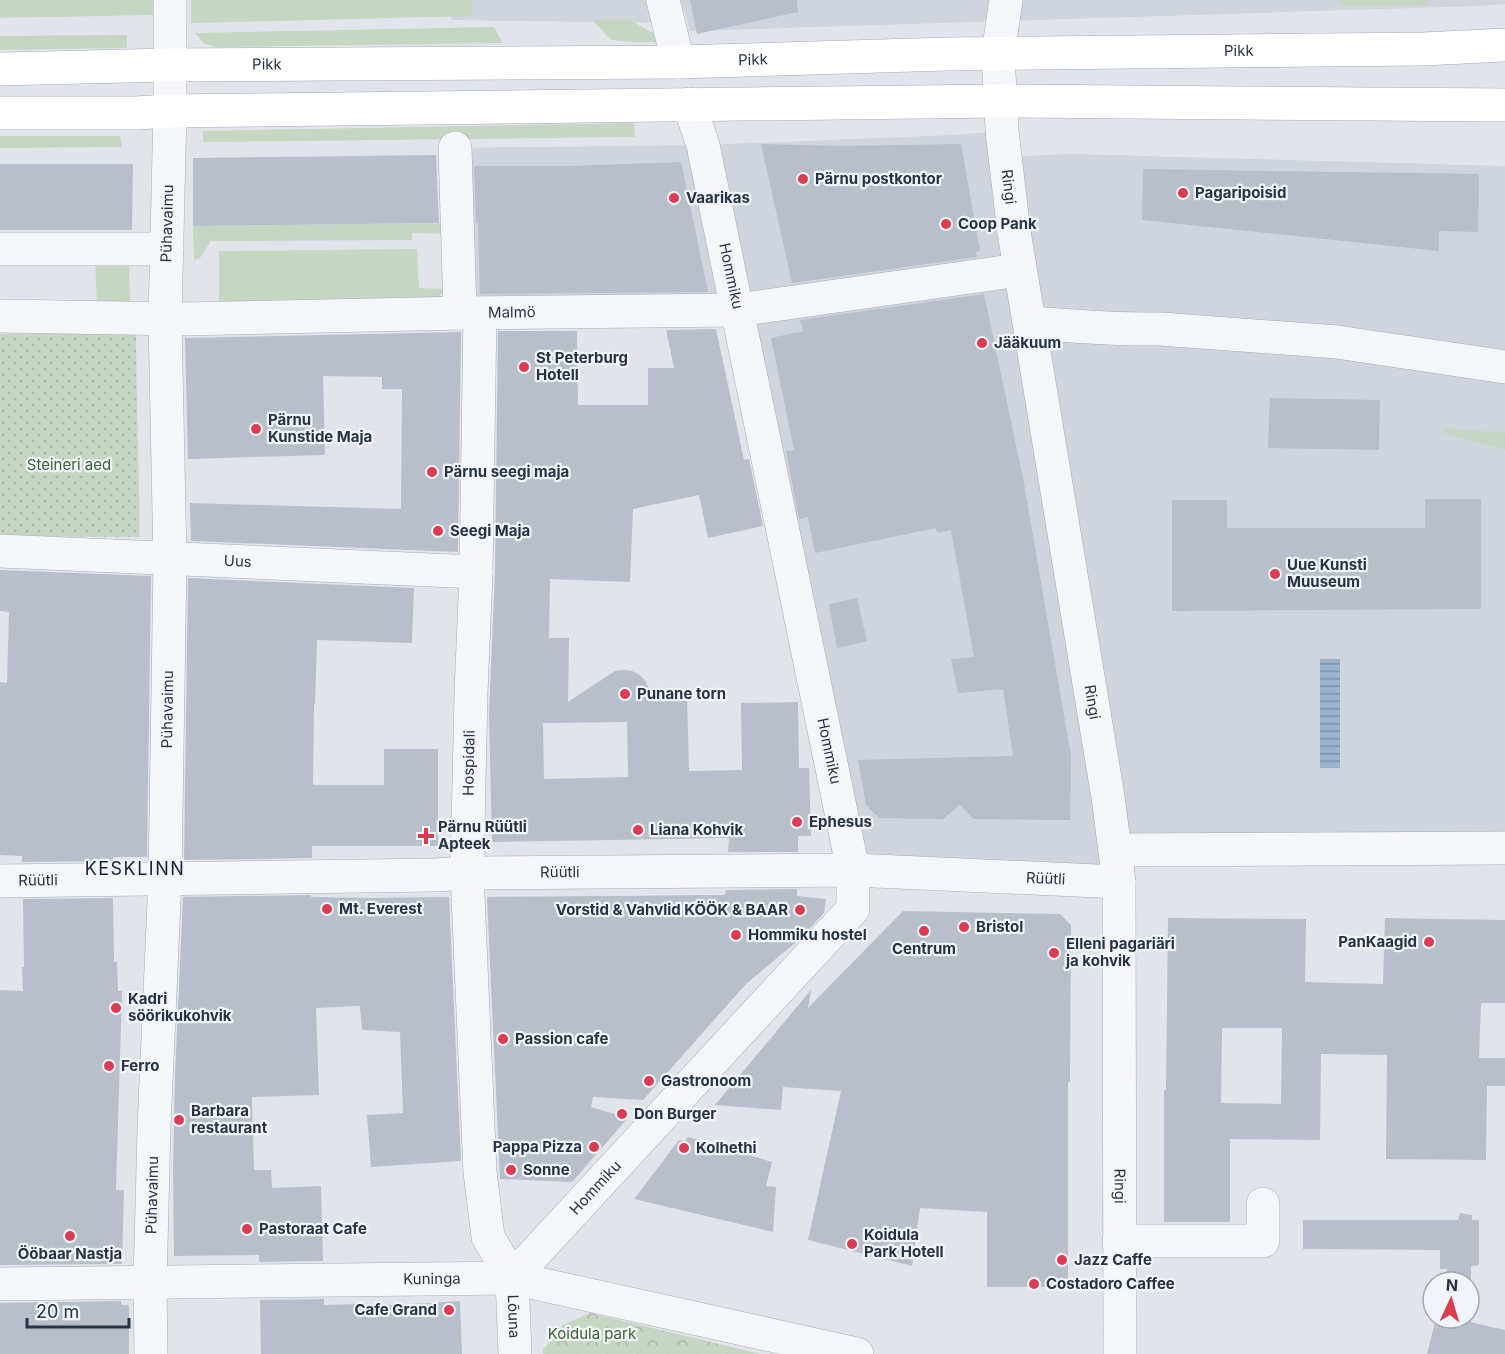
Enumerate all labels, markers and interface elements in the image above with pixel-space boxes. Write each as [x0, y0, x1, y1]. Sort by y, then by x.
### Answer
street label: Pikk [1224, 41, 1255, 60]
street label: Pikk [738, 49, 769, 69]
street label: Pikk [252, 54, 283, 74]
street label: Ringi [998, 168, 1021, 205]
place label: Pärnu postkontor [815, 169, 942, 188]
marker: Pärnu postkontor [796, 172, 810, 186]
place label: Pagaripoisid [1195, 183, 1286, 202]
street label: Pühavaimu [156, 184, 177, 263]
marker: Pagaripoisid [1176, 186, 1190, 200]
place label: Vaarikas [686, 188, 750, 207]
marker: Vaarikas [667, 191, 681, 205]
place label: Coop Pank [958, 214, 1037, 233]
marker: Coop Pank [939, 217, 953, 231]
street label: Hommiku [715, 241, 748, 311]
street label: Malmö [488, 302, 536, 322]
place label: Jääkuum [994, 333, 1061, 352]
marker: Jääkuum [975, 336, 989, 350]
place label: St Peterburg Hotell [536, 348, 628, 384]
marker: St Peterburg Hotell [517, 360, 531, 374]
place label: Pärnu Kunstide Maja [268, 410, 372, 446]
marker: Pärnu Kunstide Maja [249, 422, 263, 436]
park label: Steineri aed [27, 455, 111, 474]
place label: Pärnu seegi maja [444, 462, 569, 481]
marker: Pärnu seegi maja [425, 465, 439, 479]
place label: Seegi Maja [450, 521, 530, 540]
marker: Seegi Maja [431, 524, 445, 538]
street label: Uus [223, 551, 252, 571]
place label: Uue Kunsti Muuseum [1287, 555, 1367, 591]
marker: Uue Kunsti Muuseum [1268, 567, 1282, 581]
street label: Pühavaimu [157, 670, 177, 748]
street label: Ringi [1080, 683, 1105, 721]
place label: Punane torn [637, 684, 726, 703]
marker: Punane torn [618, 687, 632, 701]
street label: Hommiku [813, 716, 846, 786]
street label: Hospidali [458, 730, 479, 796]
place label: Ephesus [809, 812, 872, 831]
marker: Ephesus [790, 815, 804, 829]
place label: Pärnu Rüütli Apteek [438, 817, 527, 853]
place label: Liana Kohvik [650, 820, 743, 839]
marker: Liana Kohvik [631, 823, 645, 837]
marker: Pärnu Rüütli Apteek [419, 829, 433, 843]
district label: KESKLINN [85, 858, 185, 879]
street label: Rüütli [540, 862, 580, 881]
street label: Rüütli [1025, 868, 1066, 889]
street label: Rüütli [18, 870, 58, 890]
place label: Mt. Everest [339, 899, 423, 918]
place label: Vorstid & Vahvlid KÖÖK & BAAR [556, 900, 788, 919]
marker: Mt. Everest [320, 902, 334, 916]
marker: Vorstid & Vahvlid KÖÖK & BAAR [793, 903, 807, 917]
place label: Bristol [976, 917, 1023, 936]
marker: Bristol [957, 920, 971, 934]
marker: Centrum [917, 924, 931, 938]
place label: Hommiku hostel [748, 925, 867, 944]
marker: Hommiku hostel [729, 928, 743, 942]
place label: PanKaagid [1338, 932, 1417, 951]
place label: Elleni pagariäri ja kohvik [1065, 934, 1175, 970]
marker: PanKaagid [1422, 935, 1436, 949]
place label: Centrum [892, 939, 956, 958]
marker: Elleni pagariäri ja kohvik [1047, 946, 1061, 960]
place label: Kadri söörikukohvik [128, 989, 232, 1025]
marker: Kadri söörikukohvik [109, 1001, 123, 1015]
place label: Passion cafe [515, 1029, 609, 1048]
marker: Passion cafe [496, 1032, 510, 1046]
place label: Ferro [121, 1056, 159, 1075]
marker: Ferro [102, 1059, 116, 1073]
place label: Gastronoom [661, 1071, 751, 1090]
marker: Gastronoom [642, 1074, 656, 1088]
place label: Barbara restaurant [191, 1101, 268, 1137]
place label: Don Burger [634, 1104, 716, 1123]
marker: Don Burger [615, 1107, 629, 1121]
marker: Barbara restaurant [172, 1113, 186, 1127]
place label: Pappa Pizza [493, 1137, 582, 1156]
place label: Kolhethi [696, 1138, 757, 1157]
marker: Pappa Pizza [587, 1140, 601, 1154]
marker: Kolhethi [677, 1141, 691, 1155]
street label: Pühavaimu [141, 1156, 162, 1234]
street label: Hommiku [565, 1156, 625, 1218]
place label: Sonne [523, 1160, 570, 1179]
marker: Sonne [504, 1163, 518, 1177]
street label: Ringi [1111, 1169, 1130, 1204]
place label: Pastoraat Cafe [259, 1219, 367, 1238]
marker: Pastoraat Cafe [240, 1222, 254, 1236]
place label: Koidula Park Hotell [864, 1225, 944, 1261]
marker: Ööbaar Nastja [63, 1229, 77, 1243]
marker: Koidula Park Hotell [845, 1237, 859, 1251]
place label: Ööbaar Nastja [18, 1244, 122, 1263]
place label: Jazz Caffe [1074, 1250, 1152, 1269]
marker: Jazz Caffe [1055, 1253, 1069, 1267]
street label: Kuninga [403, 1269, 461, 1288]
north arrow [1421, 1270, 1481, 1330]
place label: Costadoro Caffee [1046, 1274, 1175, 1293]
text: N [1445, 1275, 1459, 1295]
marker: Costadoro Caffee [1027, 1277, 1041, 1291]
scale bar [27, 1291, 129, 1329]
street label: Lõuna [504, 1294, 524, 1339]
place label: Cafe Grand [354, 1300, 437, 1319]
text: 20 m [36, 1301, 79, 1322]
marker: Cafe Grand [442, 1303, 456, 1317]
park label: Koidula park [548, 1324, 637, 1343]

